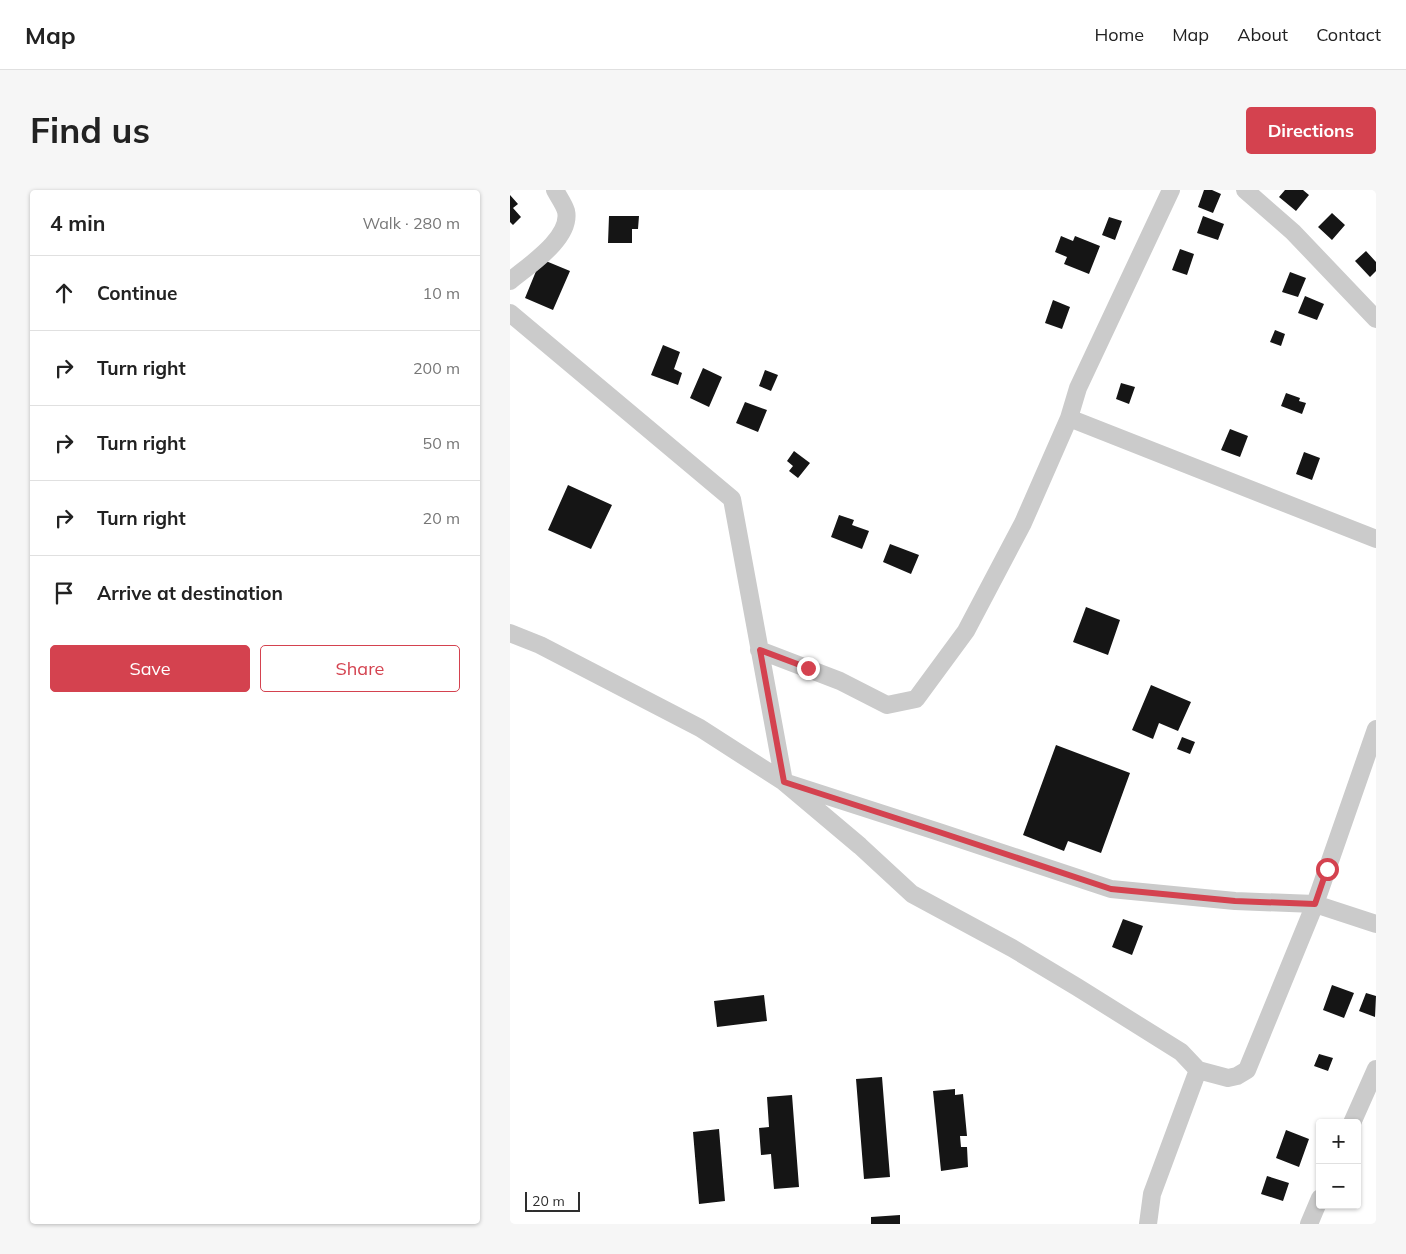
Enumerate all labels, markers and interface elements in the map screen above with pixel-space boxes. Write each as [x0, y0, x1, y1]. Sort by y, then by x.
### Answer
text: Map [25, 20, 76, 50]
text: Home [1094, 23, 1144, 46]
text: Map [1172, 23, 1209, 46]
text: About [1237, 23, 1288, 46]
text: Contact [1316, 23, 1381, 46]
button: Directions [1246, 107, 1376, 154]
text: Find us [30, 108, 150, 152]
text: 4 min [50, 210, 105, 236]
text: Walk · 280 m [362, 213, 460, 233]
icon: ahead [50, 279, 78, 307]
text: Continue [97, 281, 177, 305]
text: 10 m [423, 283, 460, 303]
icon: right [50, 354, 78, 382]
text: Turn right [97, 356, 186, 380]
text: 200 m [413, 358, 460, 378]
icon: right [50, 429, 78, 457]
text: Turn right [97, 431, 186, 455]
text: 50 m [423, 433, 460, 453]
icon: right [50, 504, 78, 532]
text: Turn right [97, 506, 186, 530]
text: 20 m [423, 508, 460, 528]
icon: arrive [50, 579, 78, 607]
text: Arrive at destination [97, 581, 283, 605]
button: Save [50, 645, 250, 692]
button: Share [260, 645, 460, 692]
route end [797, 657, 820, 680]
route start [1316, 858, 1339, 881]
map controls [1316, 1119, 1361, 1209]
button: + [1316, 1119, 1361, 1164]
button: − [1316, 1164, 1361, 1209]
scale bar [525, 1189, 580, 1212]
text: 20 m [532, 1192, 565, 1210]

